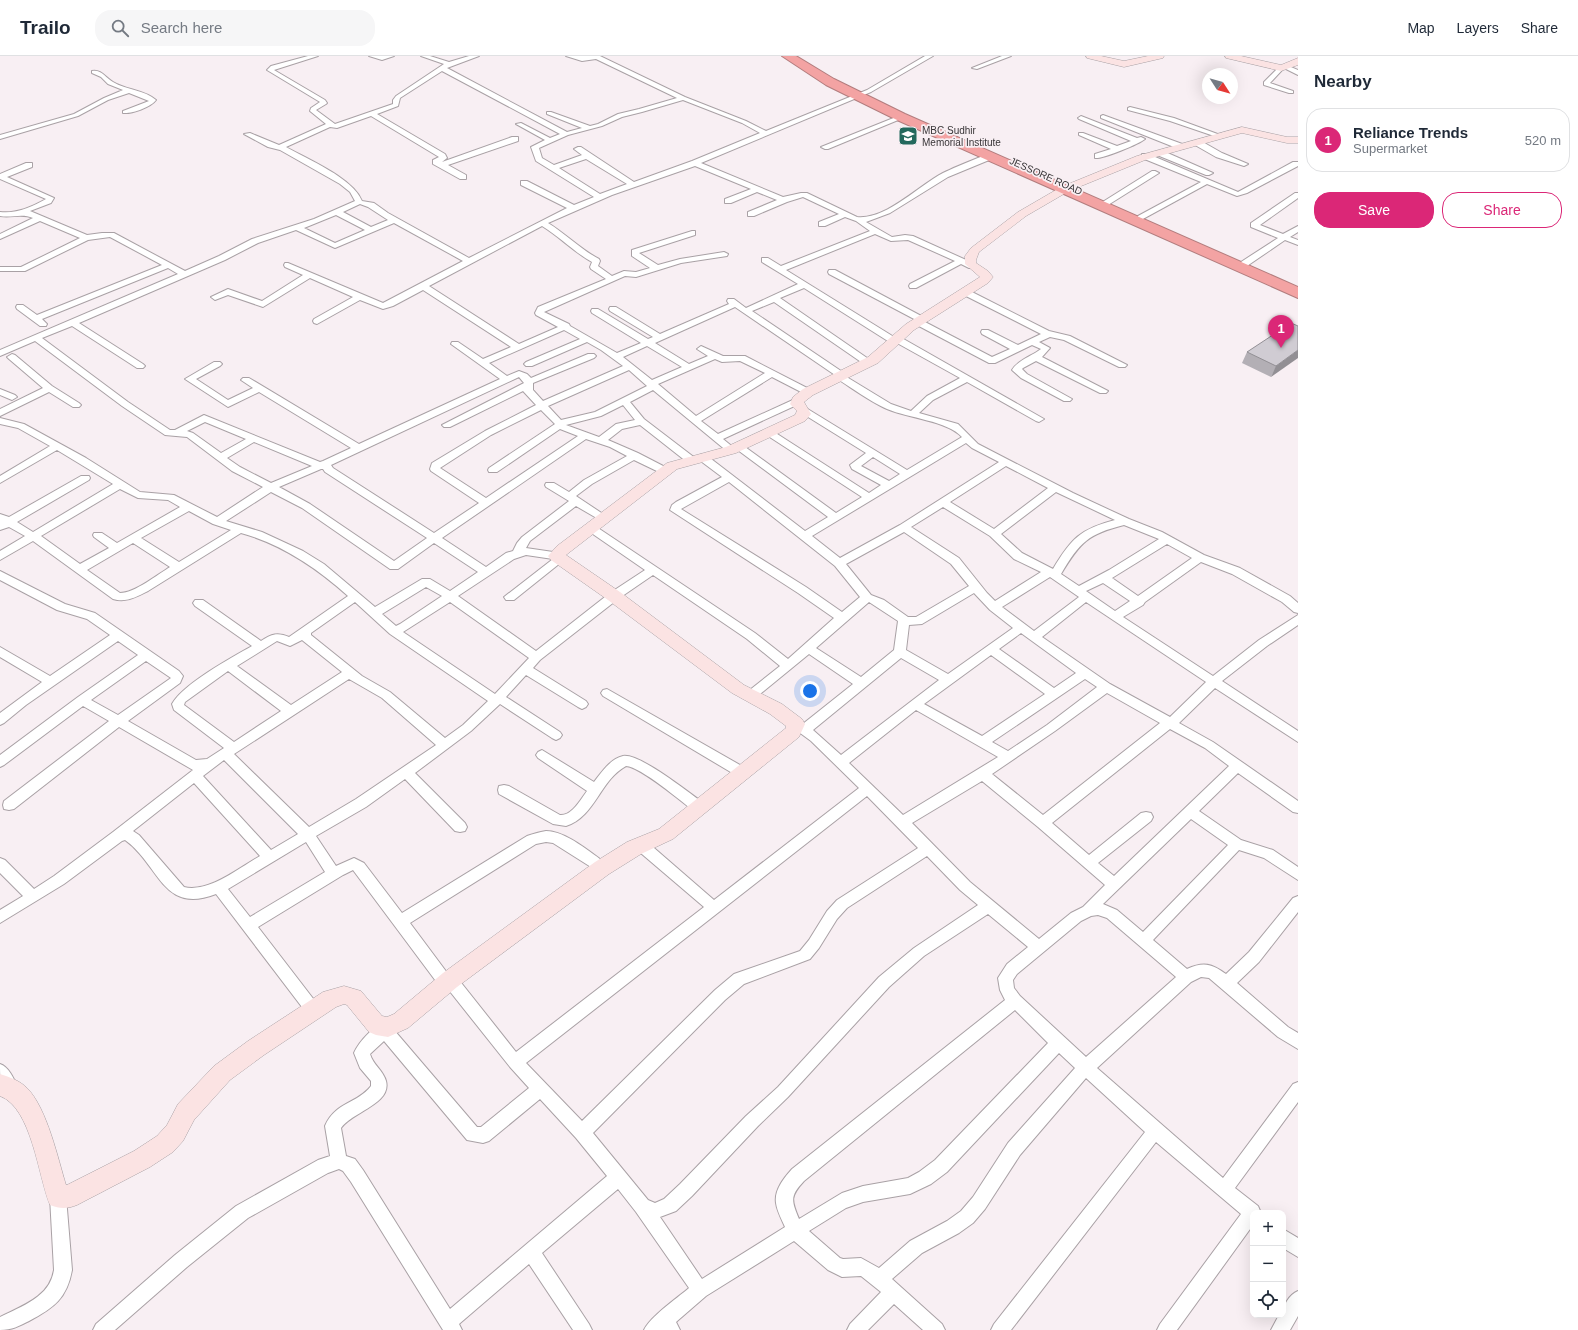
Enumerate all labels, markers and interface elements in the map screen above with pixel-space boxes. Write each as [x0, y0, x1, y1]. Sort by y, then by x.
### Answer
search box [95, 10, 375, 46]
text: Trailo [20, 17, 71, 38]
icon: search [109, 17, 131, 39]
text: Search here [141, 19, 222, 36]
text: Map [1407, 20, 1435, 36]
text: Layers [1457, 20, 1499, 36]
text: Share [1521, 20, 1558, 36]
north arrow [1202, 68, 1238, 104]
text: Nearby [1314, 72, 1372, 91]
text: Reliance Trends [1353, 124, 1468, 141]
school or university icon: MBC Sudhir Memorial Institute [897, 125, 919, 147]
place label: MBC Sudhir Memorial Institute [922, 125, 1001, 148]
text: 1 [1324, 133, 1332, 148]
text: 520 m [1525, 133, 1561, 148]
text: Supermarket [1353, 141, 1427, 156]
street label: JESSORE ROAD [1008, 155, 1084, 197]
button: Save [1314, 192, 1434, 228]
button: Share [1442, 192, 1562, 228]
pin: 1 [1268, 315, 1294, 348]
your location [800, 681, 820, 701]
map controls [1250, 1210, 1286, 1318]
button: + [1250, 1210, 1286, 1246]
button: − [1250, 1246, 1286, 1282]
button: locate [1250, 1282, 1286, 1318]

